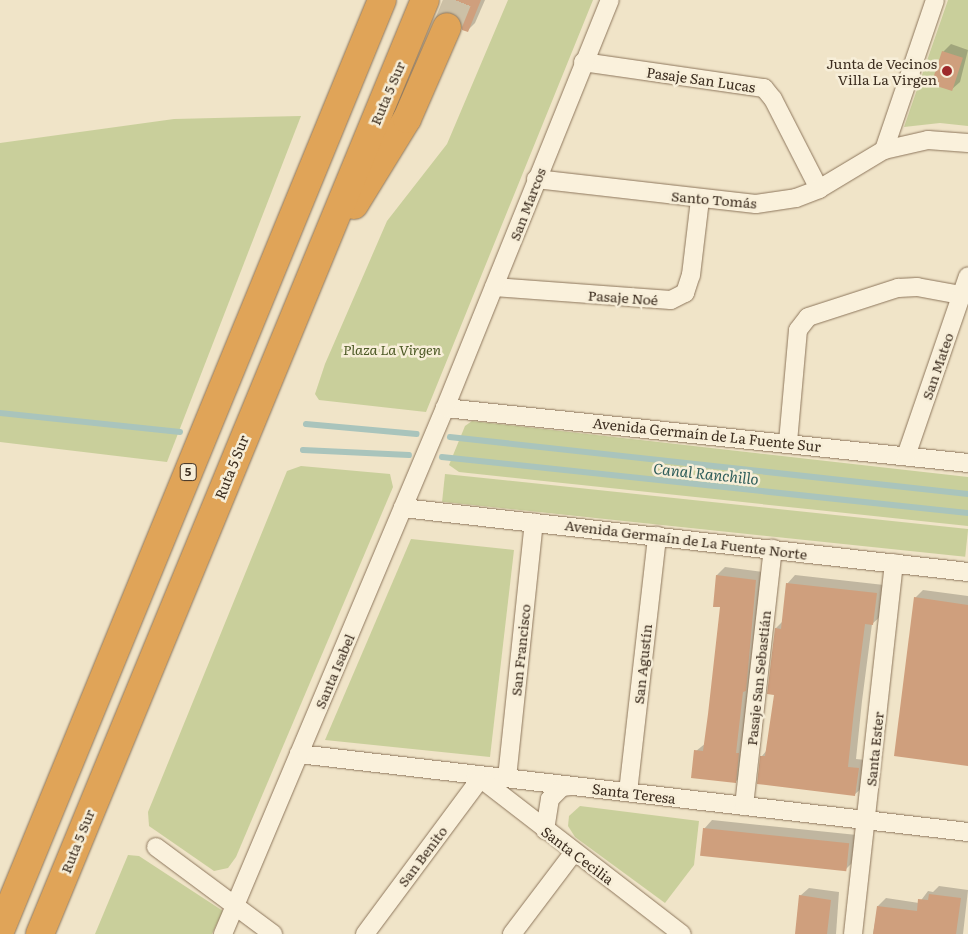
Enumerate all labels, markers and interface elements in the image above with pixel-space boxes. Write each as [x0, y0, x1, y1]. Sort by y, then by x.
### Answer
place label: Junta de Vecinos Villa La Virgen [826, 55, 937, 88]
street label: Ruta 5 Sur [366, 59, 408, 127]
street label: Pasaje San Lucas [645, 63, 757, 95]
marker: Junta de Vecinos Villa La Virgen [941, 65, 953, 77]
street label: San Marcos [505, 165, 549, 243]
street label: Santo Tomás [671, 187, 757, 211]
street label: Pasaje Noé [587, 286, 659, 308]
street label: San Mateo [918, 330, 956, 402]
park label: Plaza La Virgen [343, 341, 441, 357]
street label: Avenida Germaín de La Fuente Sur [592, 414, 822, 454]
street label: Ruta 5 Sur [211, 433, 251, 501]
water label: Canal Ranchillo [652, 459, 760, 487]
road number: 5 [179, 462, 197, 482]
street label: Avenida Germaín de La Fuente Norte [564, 516, 808, 562]
street label: San Francisco [507, 603, 533, 697]
street label: Pasaje San Sebastián [743, 610, 773, 746]
street label: San Agustín [629, 623, 655, 705]
street label: Santa Isabel [311, 631, 357, 711]
street label: Santa Ester [862, 711, 886, 787]
street label: Santa Teresa [591, 780, 677, 806]
street label: Ruta 5 Sur [57, 807, 97, 875]
street label: San Benito [394, 822, 450, 890]
street label: Santa Cecilia [539, 822, 617, 888]

